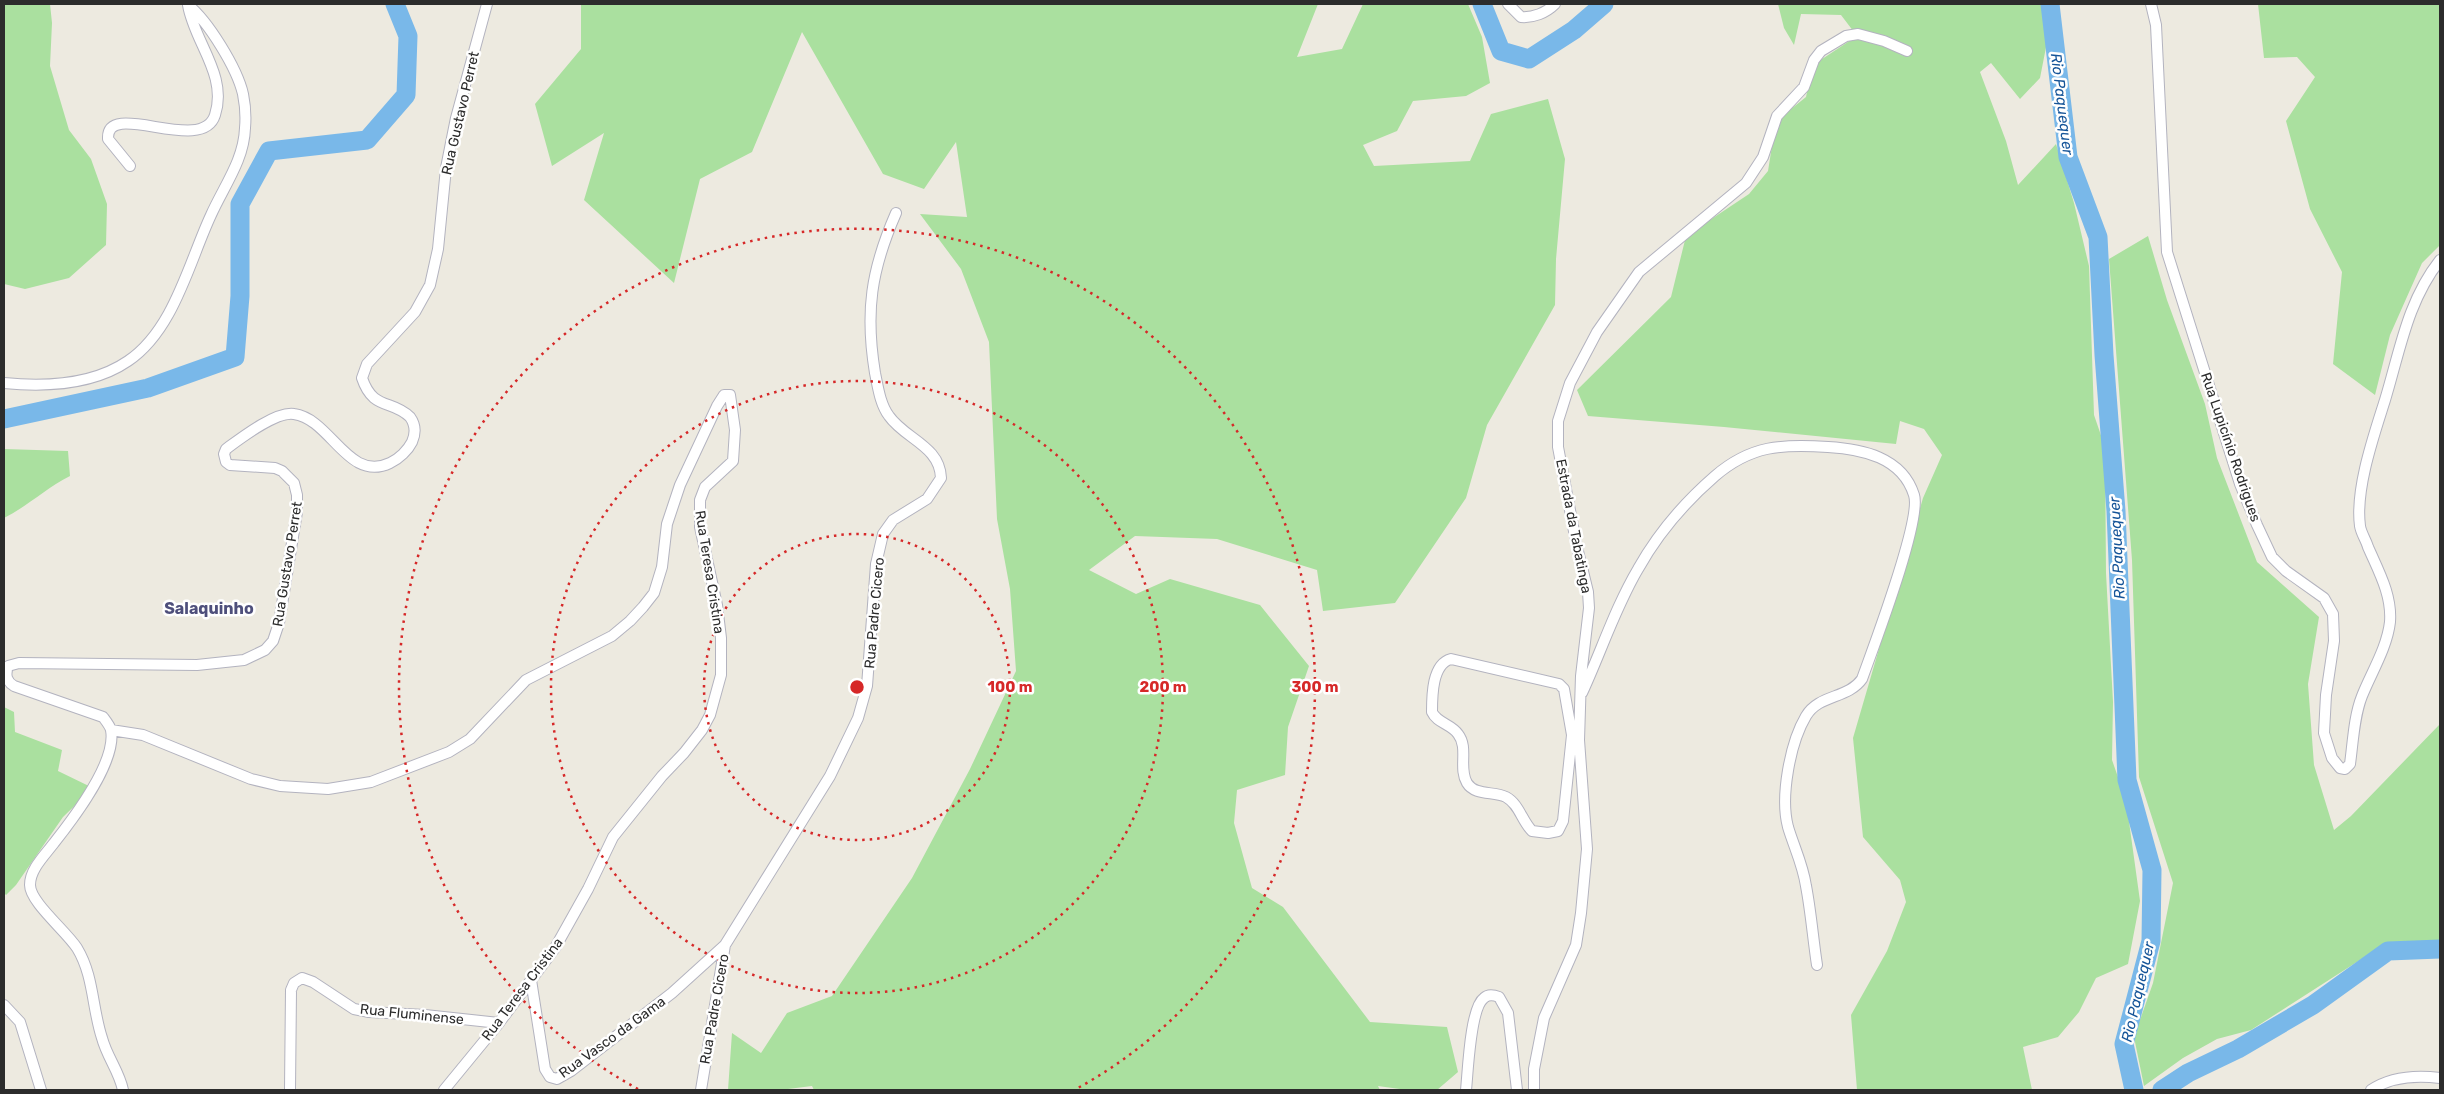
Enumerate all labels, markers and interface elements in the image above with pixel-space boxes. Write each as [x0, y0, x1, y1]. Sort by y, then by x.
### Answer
street label: Rua Gustavo Perret [438, 49, 483, 177]
water label: Rio Paquequer [2047, 52, 2077, 157]
street label: Rua Lupicínio Rodrigues [2197, 370, 2264, 524]
street label: Estrada da Tabatinga [1552, 457, 1595, 595]
water label: Rio Paquequer [2105, 495, 2129, 600]
street label: Rua Gustavo Perret [269, 500, 306, 628]
street label: Rua Teresa Cristina [691, 509, 728, 635]
street label: Rua Padre Cicero [861, 557, 888, 669]
district label: Salaquinho [164, 599, 254, 618]
centre of rings [848, 678, 866, 696]
text: 100 m [988, 678, 1032, 696]
text: 200 m [1139, 678, 1187, 696]
text: 300 m [1291, 678, 1339, 696]
street label: Rua Teresa Cristina [478, 934, 567, 1044]
water label: Rio Paquequer [2118, 939, 2159, 1044]
street label: Rua Padre Cicero [696, 953, 733, 1066]
street label: Rua Vasco da Gama [556, 993, 669, 1082]
street label: Rua Fluminense [359, 1001, 465, 1028]

